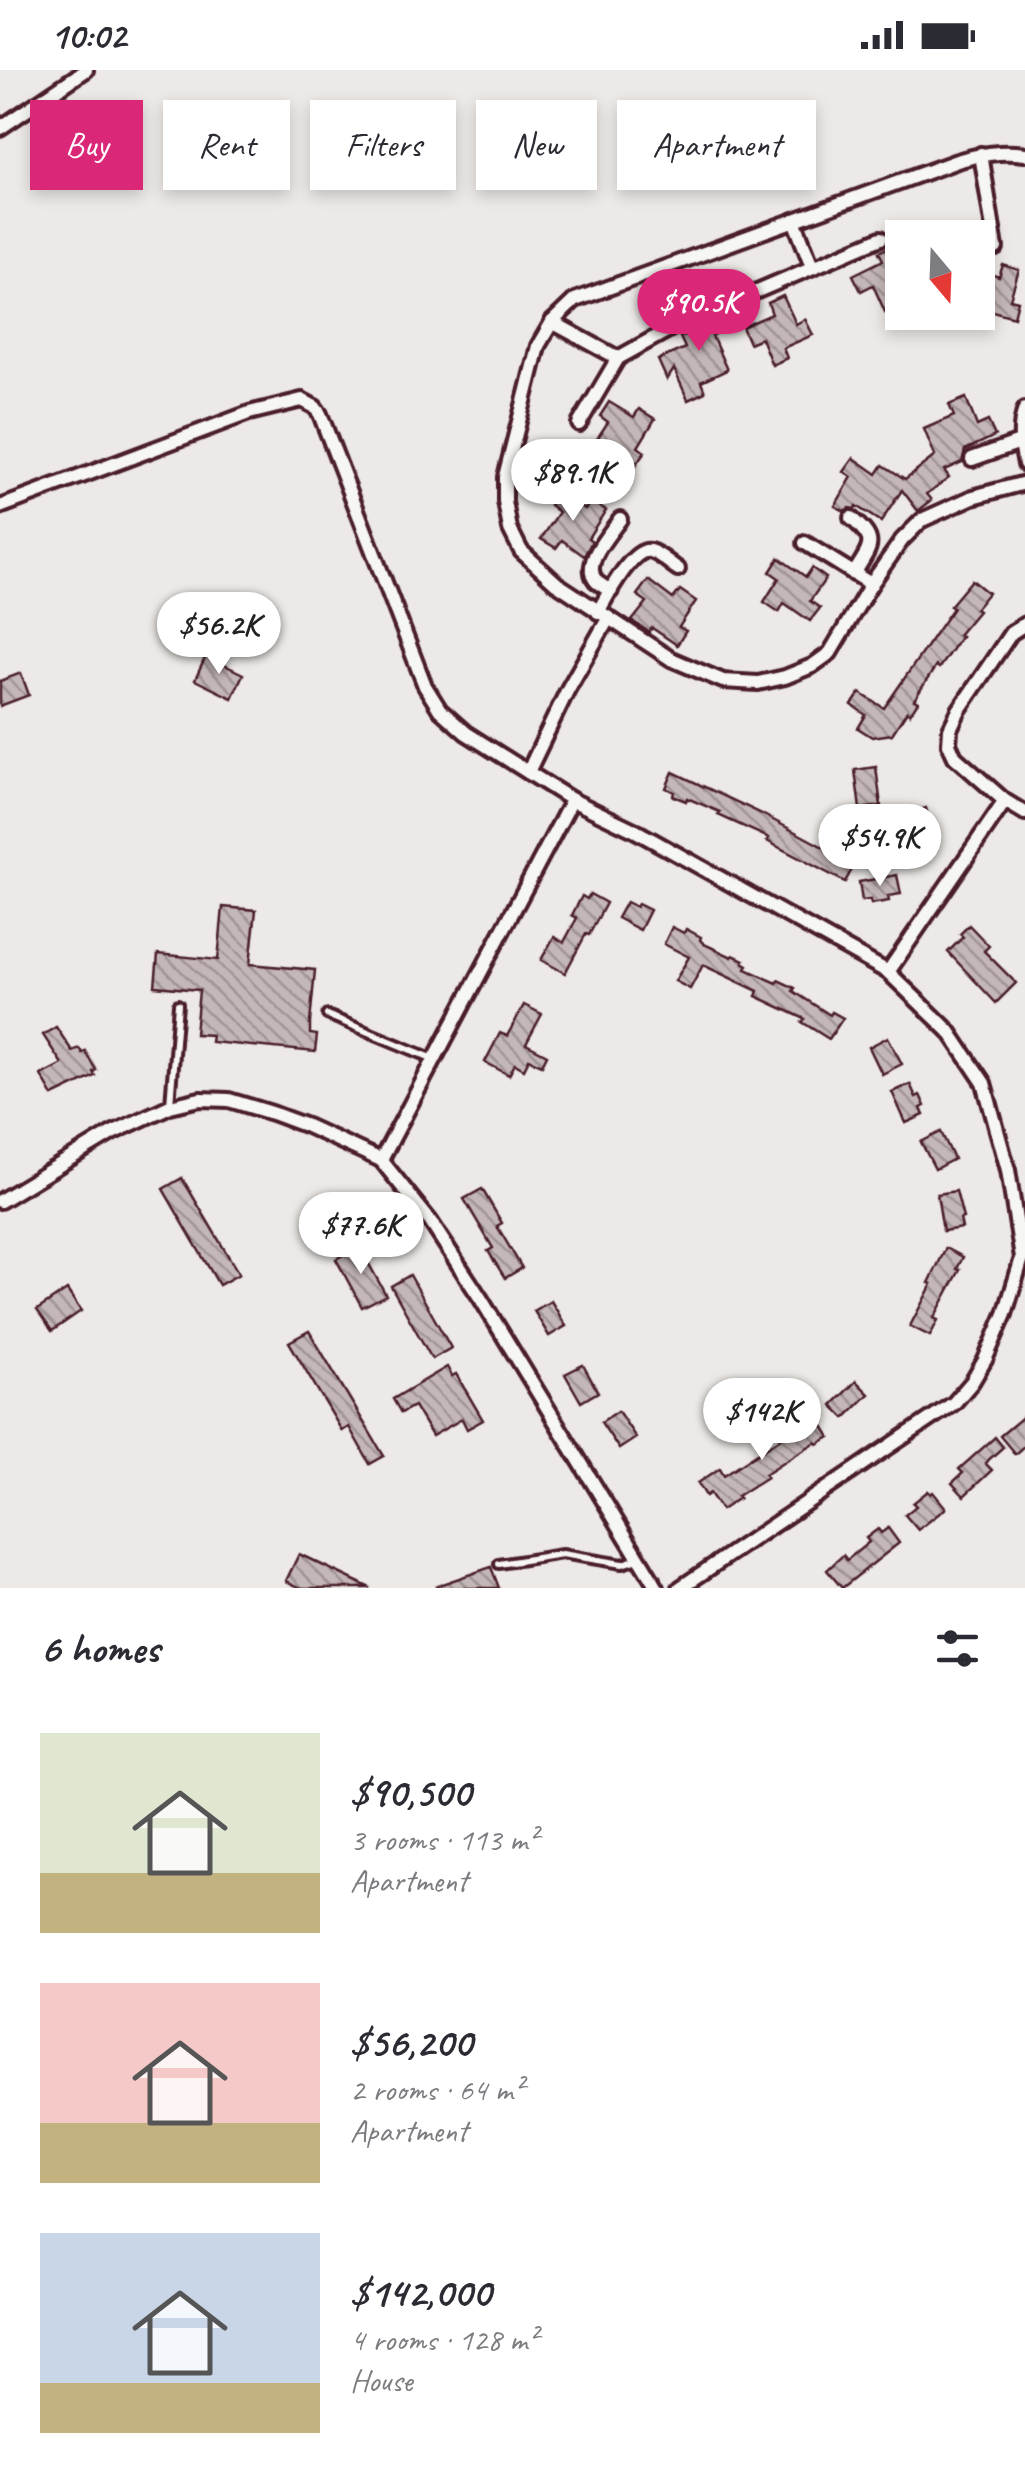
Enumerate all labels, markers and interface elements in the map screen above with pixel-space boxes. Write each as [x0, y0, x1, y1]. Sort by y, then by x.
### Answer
text: 10:02 [50, 12, 126, 59]
chip: Buy [30, 100, 143, 190]
chip: Rent [163, 100, 290, 190]
chip: Filters [310, 100, 456, 190]
chip: New [476, 100, 597, 190]
chip: Apartment [617, 100, 816, 190]
north arrow [885, 220, 995, 330]
map controls [885, 220, 995, 330]
pin: $90.5K [618, 269, 780, 354]
text: $90.5K [659, 281, 739, 322]
pin: $89.1K [492, 439, 654, 524]
text: $89.1K [533, 451, 613, 492]
pin: $56.2K [138, 592, 300, 677]
text: $56.2K [179, 604, 259, 645]
pin: $54.9K [799, 804, 961, 889]
text: $54.9K [840, 816, 920, 857]
pin: $77.6K [280, 1192, 442, 1277]
text: $77.6K [321, 1204, 401, 1245]
pin: $142K [692, 1378, 832, 1463]
text: $142K [725, 1390, 799, 1431]
icon: filters [930, 1621, 985, 1676]
text: 6 homes [40, 1622, 159, 1675]
text: $90,500 [350, 1766, 471, 1819]
icon: home [120, 1773, 240, 1893]
text: 3 rooms · 113 m² [350, 1819, 537, 1860]
text: Apartment [350, 1860, 468, 1901]
text: $56,200 [350, 2016, 472, 2069]
icon: home [120, 2023, 240, 2143]
text: 2 rooms · 64 m² [350, 2069, 523, 2110]
text: Apartment [350, 2110, 468, 2151]
text: $142,000 [350, 2266, 491, 2319]
icon: home [120, 2273, 240, 2393]
text: 4 rooms · 128 m² [350, 2319, 537, 2360]
text: House [350, 2360, 412, 2401]

